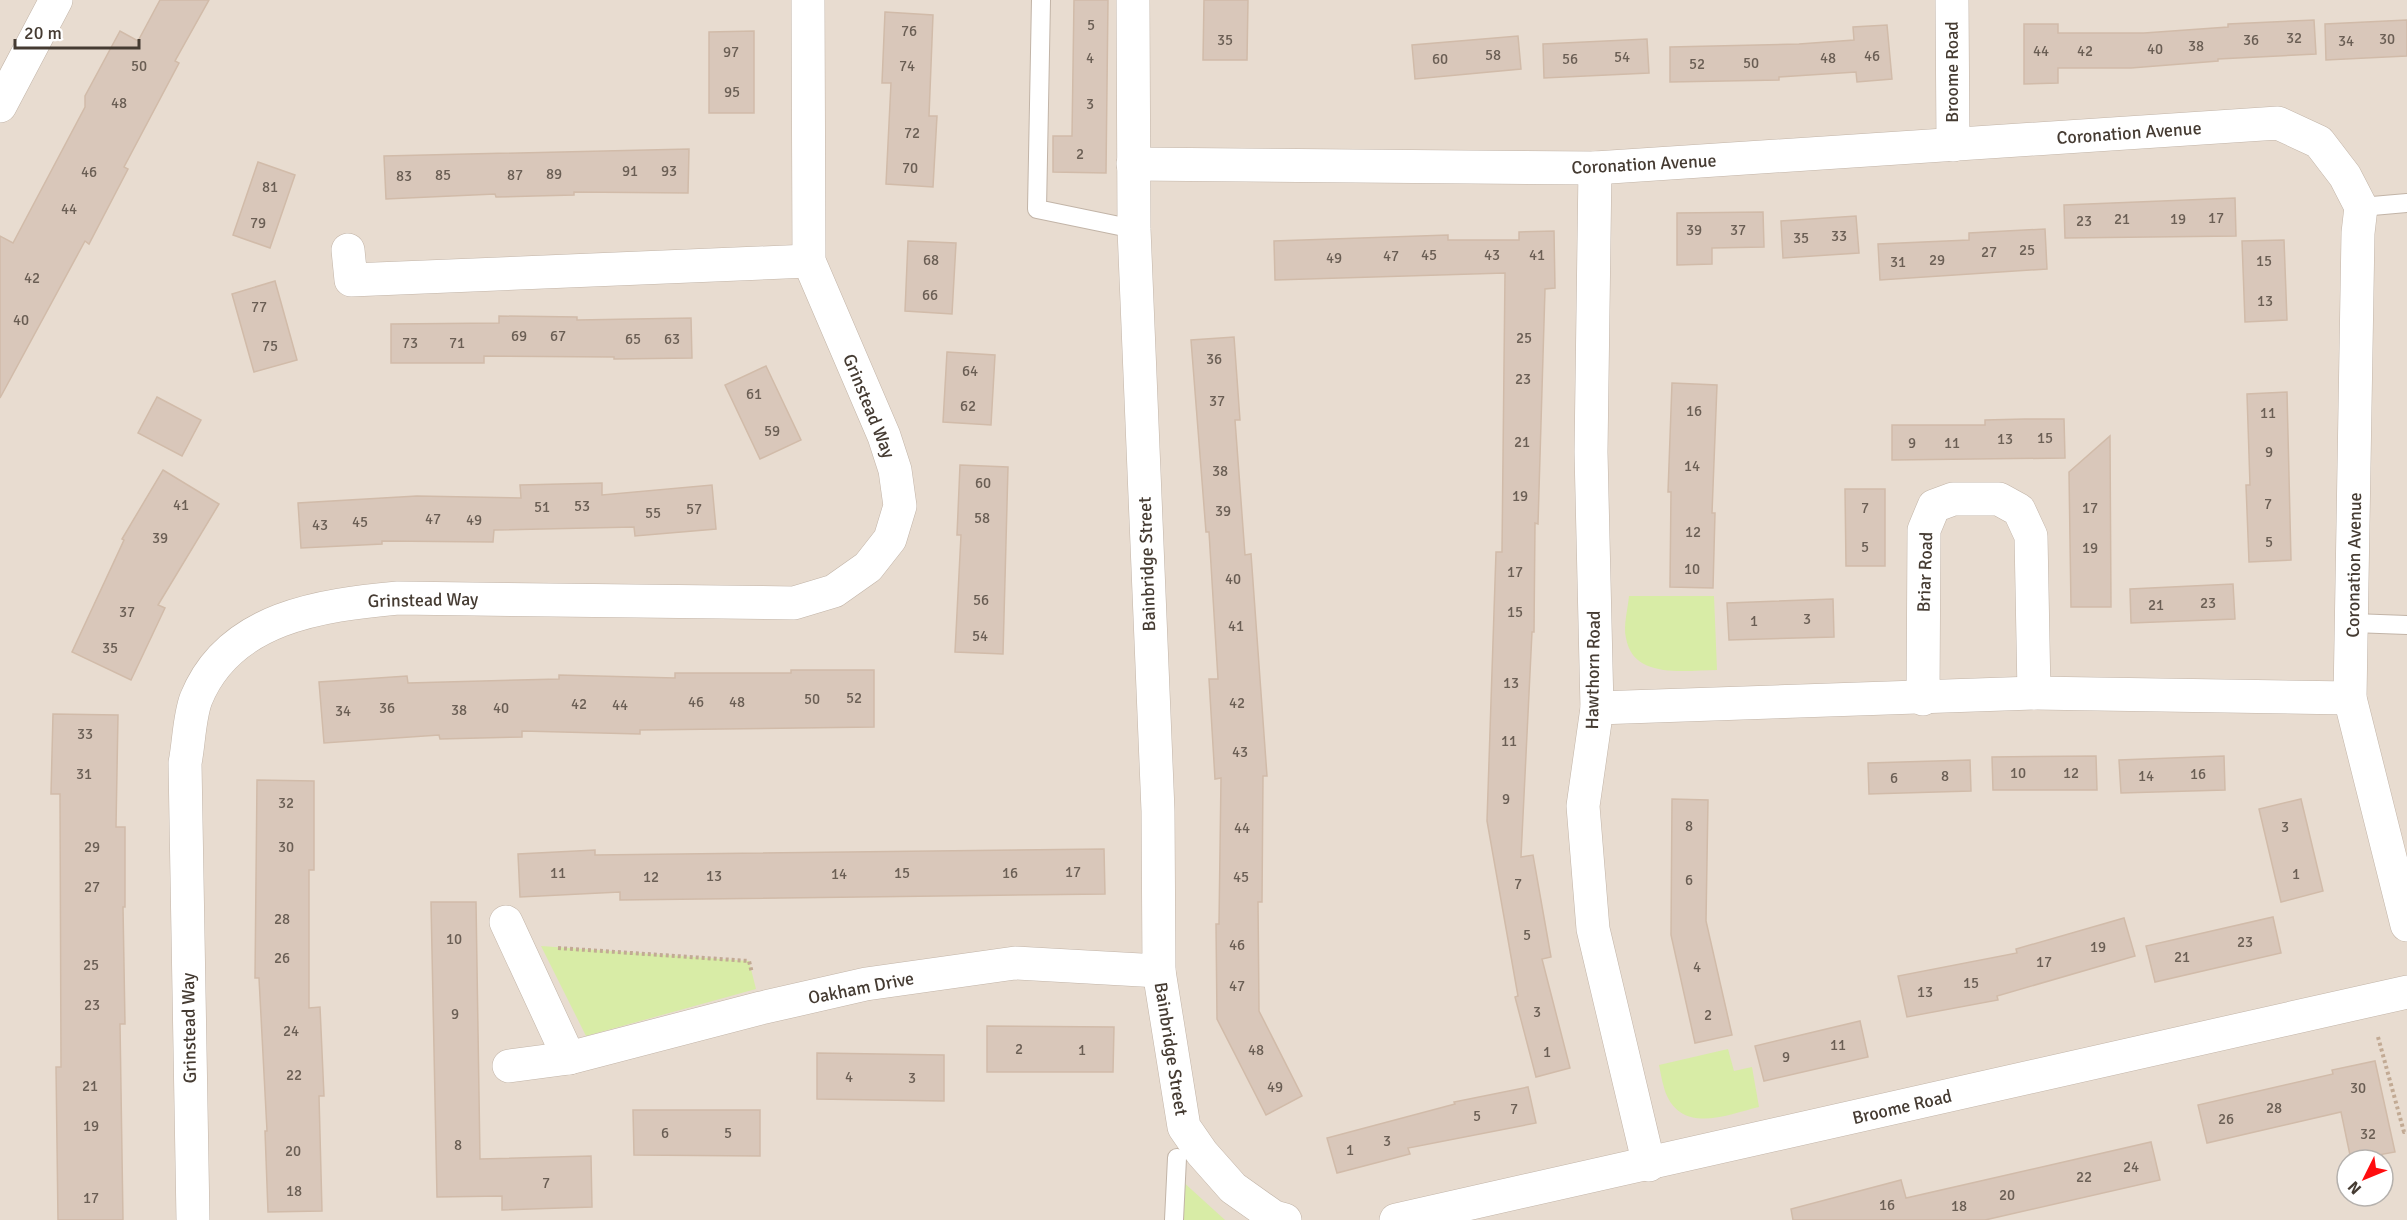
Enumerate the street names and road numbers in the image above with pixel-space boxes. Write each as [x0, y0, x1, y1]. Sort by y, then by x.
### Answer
street label: Broome Road [1941, 21, 1963, 123]
street label: Coronation Avenue [2056, 117, 2202, 149]
street label: Coronation Avenue [1571, 149, 1717, 179]
street label: Grinstead Way [838, 351, 900, 462]
street label: Coronation Avenue [2342, 492, 2366, 638]
street label: Bainbridge Street [1134, 496, 1160, 632]
street label: Briar Road [1913, 531, 1937, 613]
street label: Grinstead Way [367, 588, 479, 612]
street label: Hawthorn Road [1581, 610, 1605, 730]
street label: Oakham Drive [806, 967, 916, 1009]
street label: Grinstead Way [177, 972, 201, 1084]
street label: Bainbridge Street [1150, 981, 1192, 1117]
street label: Broome Road [1850, 1085, 1954, 1129]

